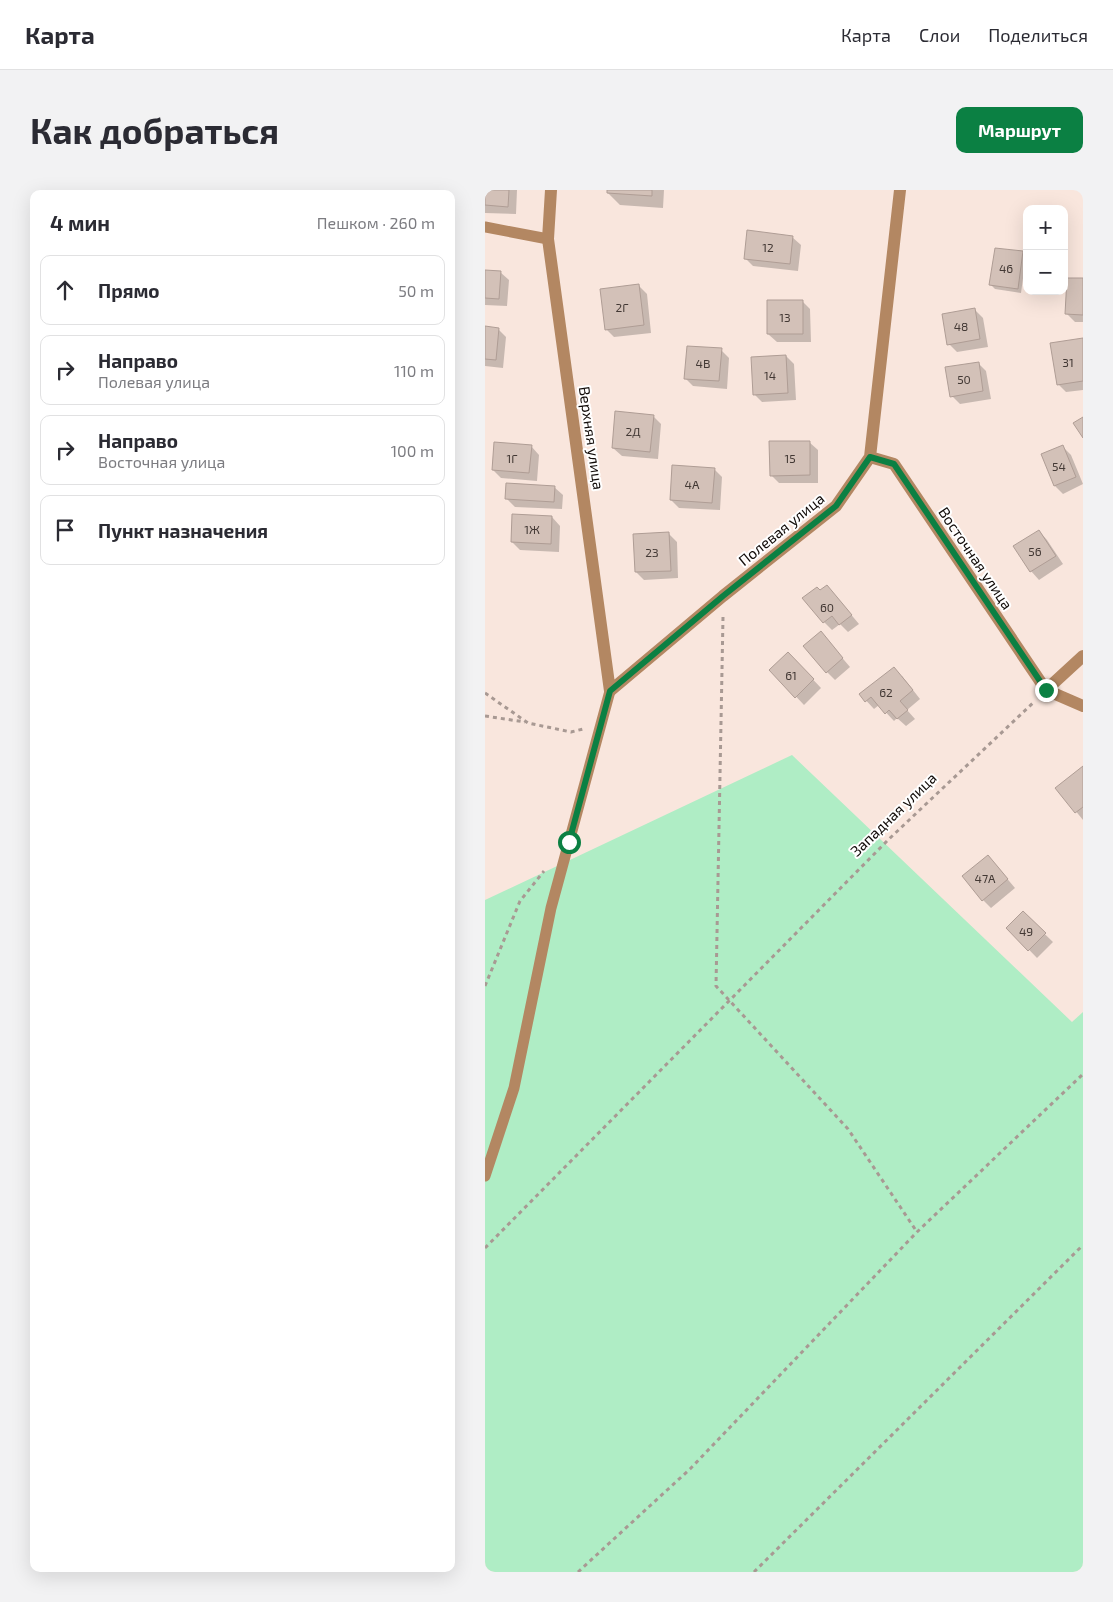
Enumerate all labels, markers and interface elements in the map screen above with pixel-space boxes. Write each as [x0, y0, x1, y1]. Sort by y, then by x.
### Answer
text: Карта [25, 20, 95, 49]
text: Карта [841, 24, 891, 46]
text: Слои [919, 24, 960, 46]
text: Поделиться [988, 24, 1088, 46]
button: Маршрут [956, 107, 1083, 153]
text: Как добраться [30, 109, 279, 151]
map controls [1023, 205, 1068, 295]
button: + [1023, 205, 1068, 250]
text: 4 мин [50, 210, 110, 235]
text: Пешком · 260 m [317, 213, 435, 232]
house number: 12 [762, 240, 774, 254]
button: − [1023, 250, 1068, 295]
house number: 46 [999, 261, 1013, 275]
icon: ahead [51, 276, 79, 304]
text: Прямо [98, 279, 160, 302]
text: 50 m [398, 281, 434, 300]
house number: 2Г [616, 300, 628, 314]
house number: 13 [779, 310, 791, 324]
house number: 48 [954, 319, 968, 333]
text: Направо [98, 349, 178, 372]
house number: 31 [1062, 355, 1074, 369]
icon: right [51, 356, 79, 384]
house number: 4В [696, 356, 710, 370]
text: 110 m [394, 361, 434, 380]
house number: 14 [764, 368, 776, 382]
text: Полевая улица [98, 372, 210, 391]
house number: 50 [957, 372, 971, 386]
street label: Верхняя улица [575, 385, 608, 491]
house number: 2Д [625, 424, 641, 438]
text: Направо [98, 429, 178, 452]
icon: right [51, 436, 79, 464]
text: 100 m [391, 441, 434, 460]
house number: 1Г [507, 451, 518, 465]
house number: 15 [784, 451, 796, 465]
text: Восточная улица [98, 452, 225, 471]
house number: 54 [1052, 459, 1066, 473]
house number: 4А [685, 477, 700, 491]
street label: Полевая улица [735, 489, 828, 570]
street label: Восточная улица [934, 503, 1017, 613]
icon: arrive [51, 516, 79, 544]
text: Пункт назначения [98, 519, 268, 542]
house number: 1Ж [524, 522, 540, 536]
house number: 56 [1028, 544, 1042, 558]
house number: 2З [645, 545, 659, 559]
house number: 60 [820, 600, 834, 614]
house number: 61 [785, 668, 797, 682]
route end [1035, 679, 1058, 702]
house number: 62 [879, 685, 893, 699]
street label: Западная улица [846, 768, 940, 860]
route start [558, 831, 581, 854]
house number: 47А [975, 871, 996, 885]
house number: 49 [1019, 924, 1033, 938]

